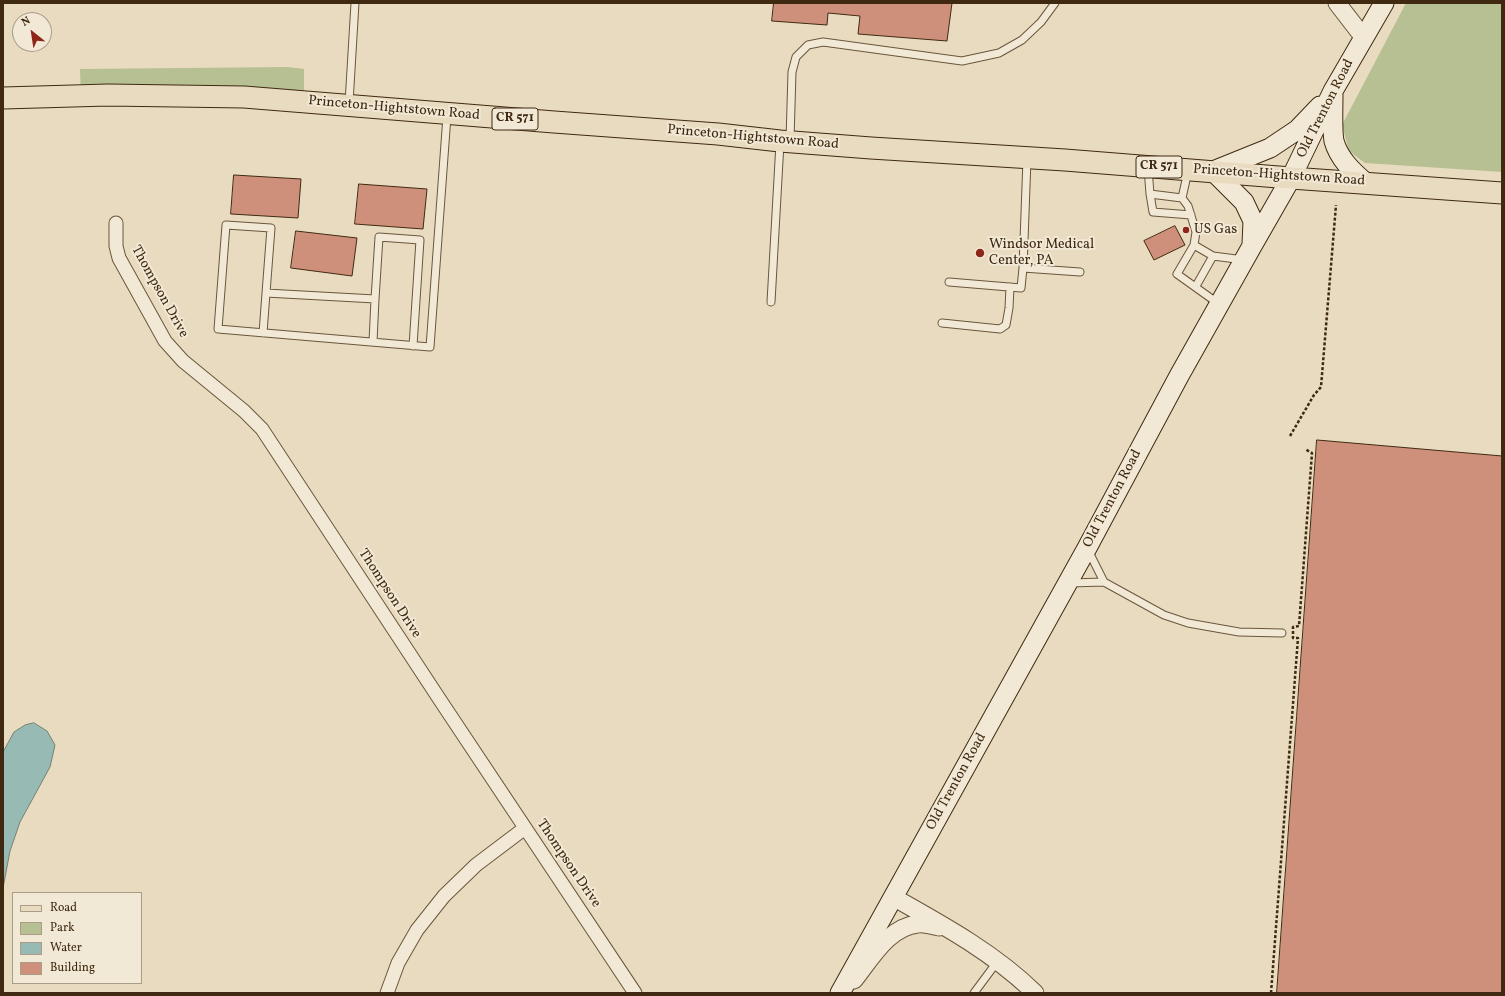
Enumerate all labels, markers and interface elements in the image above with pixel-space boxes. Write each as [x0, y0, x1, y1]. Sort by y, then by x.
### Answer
north arrow [12, 12, 52, 52]
text: N [19, 14, 33, 31]
street label: Old Trenton Road [1294, 57, 1358, 161]
street label: Princeton-Hightstown Road [307, 93, 481, 125]
road number: CR 571 [492, 108, 538, 130]
street label: Princeton-Hightstown Road [666, 122, 840, 154]
road number: CR 571 [1136, 156, 1182, 178]
street label: Princeton-Hightstown Road [1192, 162, 1366, 190]
place label: US Gas [1194, 222, 1237, 238]
marker: US Gas [1181, 225, 1191, 235]
place label: Windsor Medical Center, PA [989, 237, 1094, 270]
street label: Thompson Drive [127, 243, 191, 341]
marker: Windsor Medical Center, PA [974, 247, 986, 259]
street label: Old Trenton Road [1080, 447, 1146, 551]
street label: Thompson Drive [354, 546, 424, 642]
street label: Old Trenton Road [923, 730, 991, 834]
street label: Thompson Drive [532, 817, 604, 911]
legend [12, 892, 142, 984]
text: Road [50, 900, 77, 916]
text: Park [50, 920, 75, 936]
text: Water [50, 940, 82, 956]
text: Building [50, 960, 95, 976]

